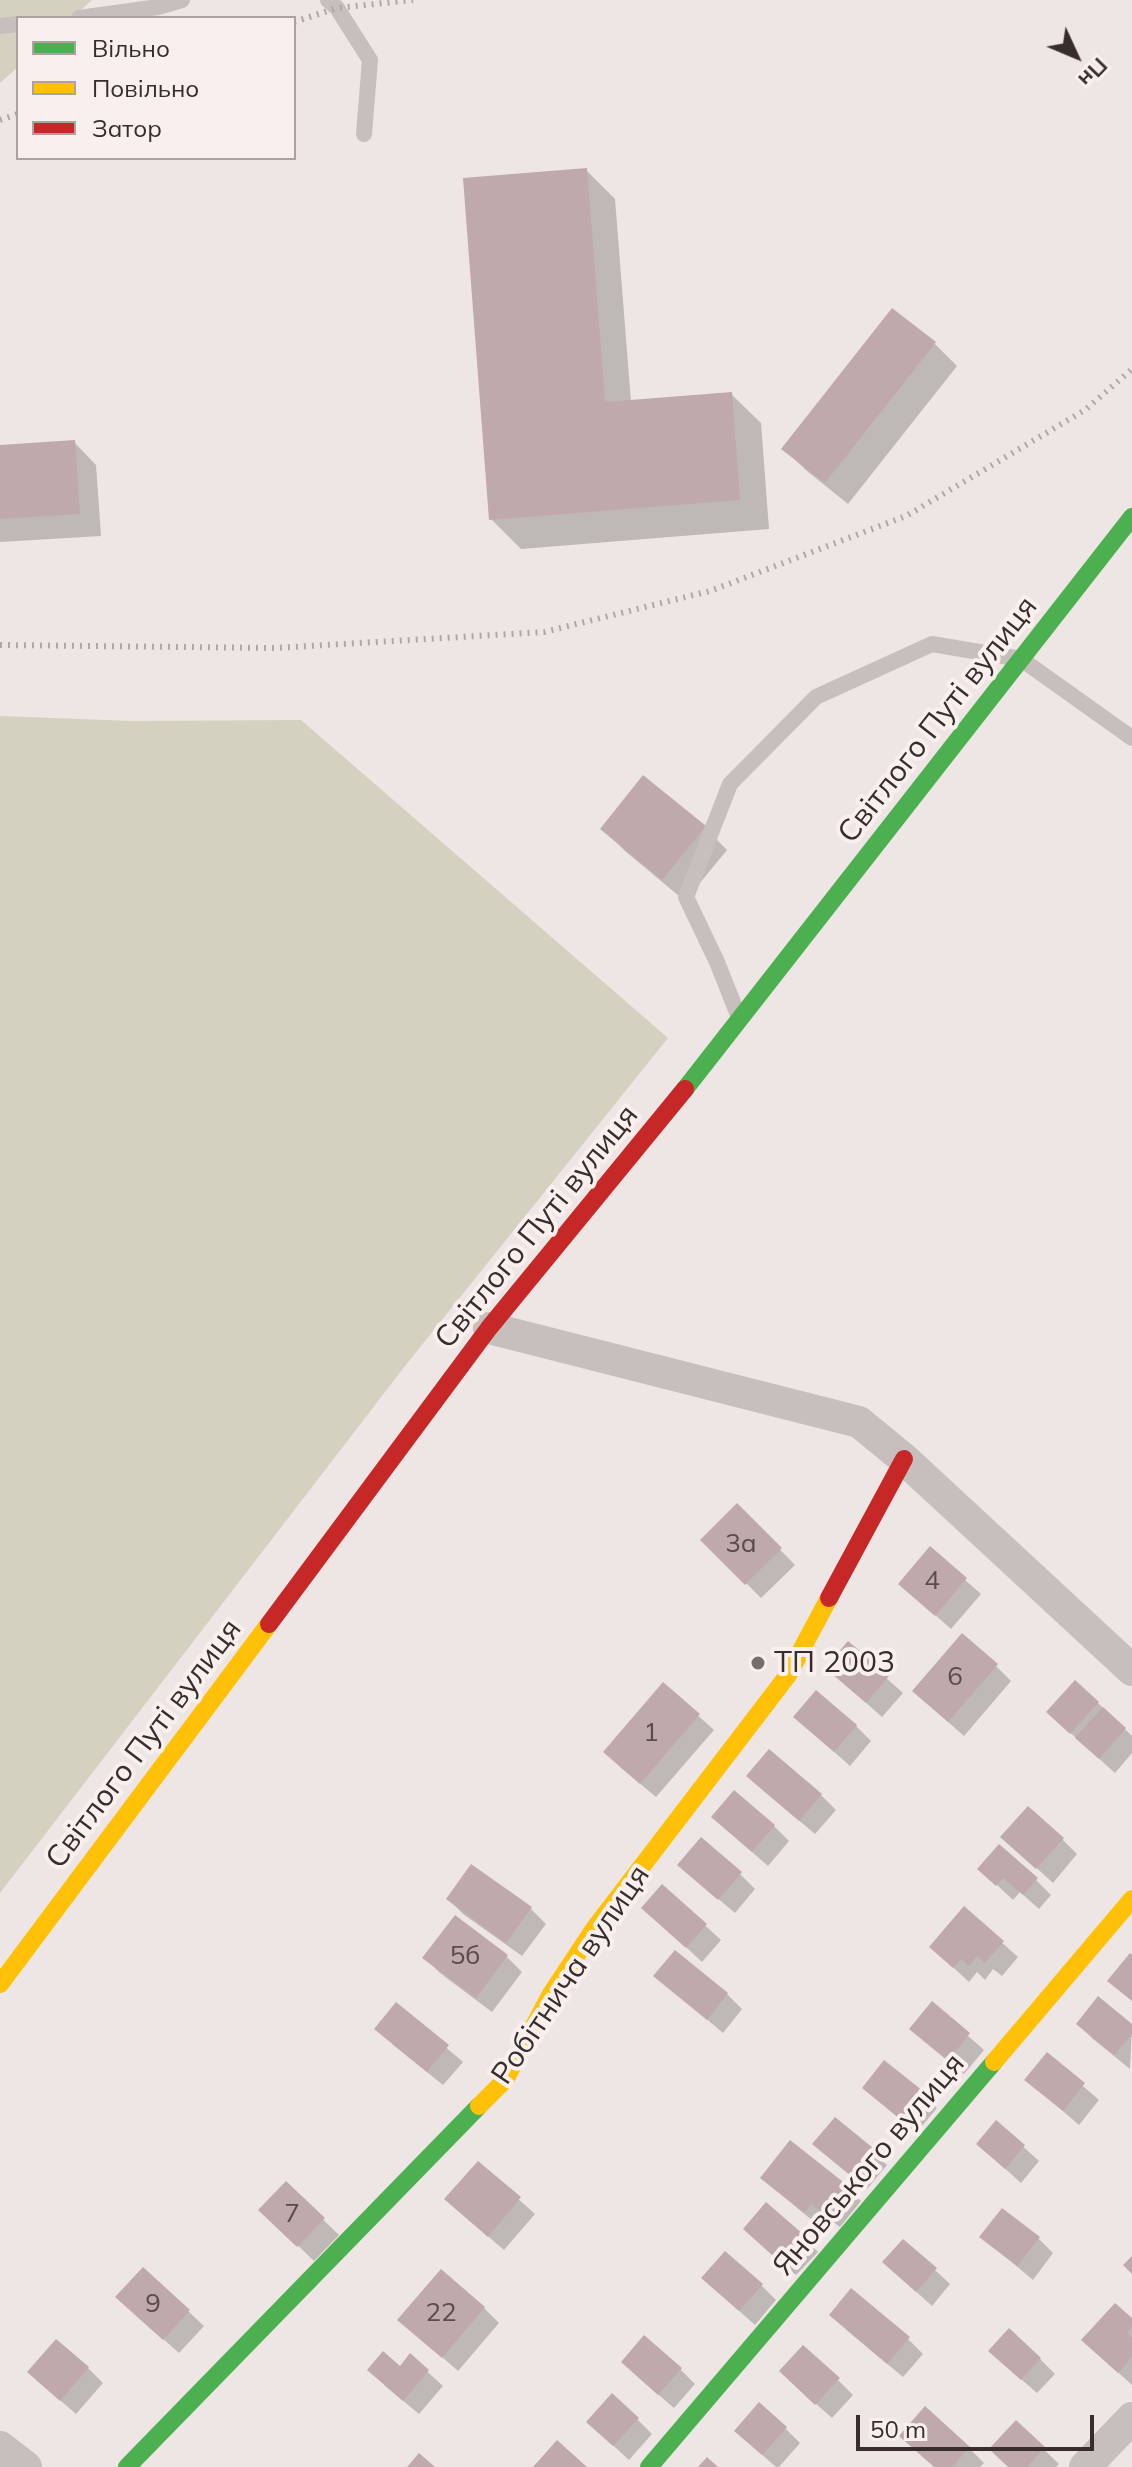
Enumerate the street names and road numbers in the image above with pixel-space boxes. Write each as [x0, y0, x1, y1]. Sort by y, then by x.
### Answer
street label: Світлого Путі вулиця [831, 590, 1045, 850]
street label: Світлого Путі вулиця [428, 1098, 646, 1356]
street label: Світлого Путі вулиця [39, 1612, 249, 1876]
street label: Робітнича вулиця [484, 1859, 658, 2091]
street label: Яновського вулиця [766, 2047, 972, 2283]

